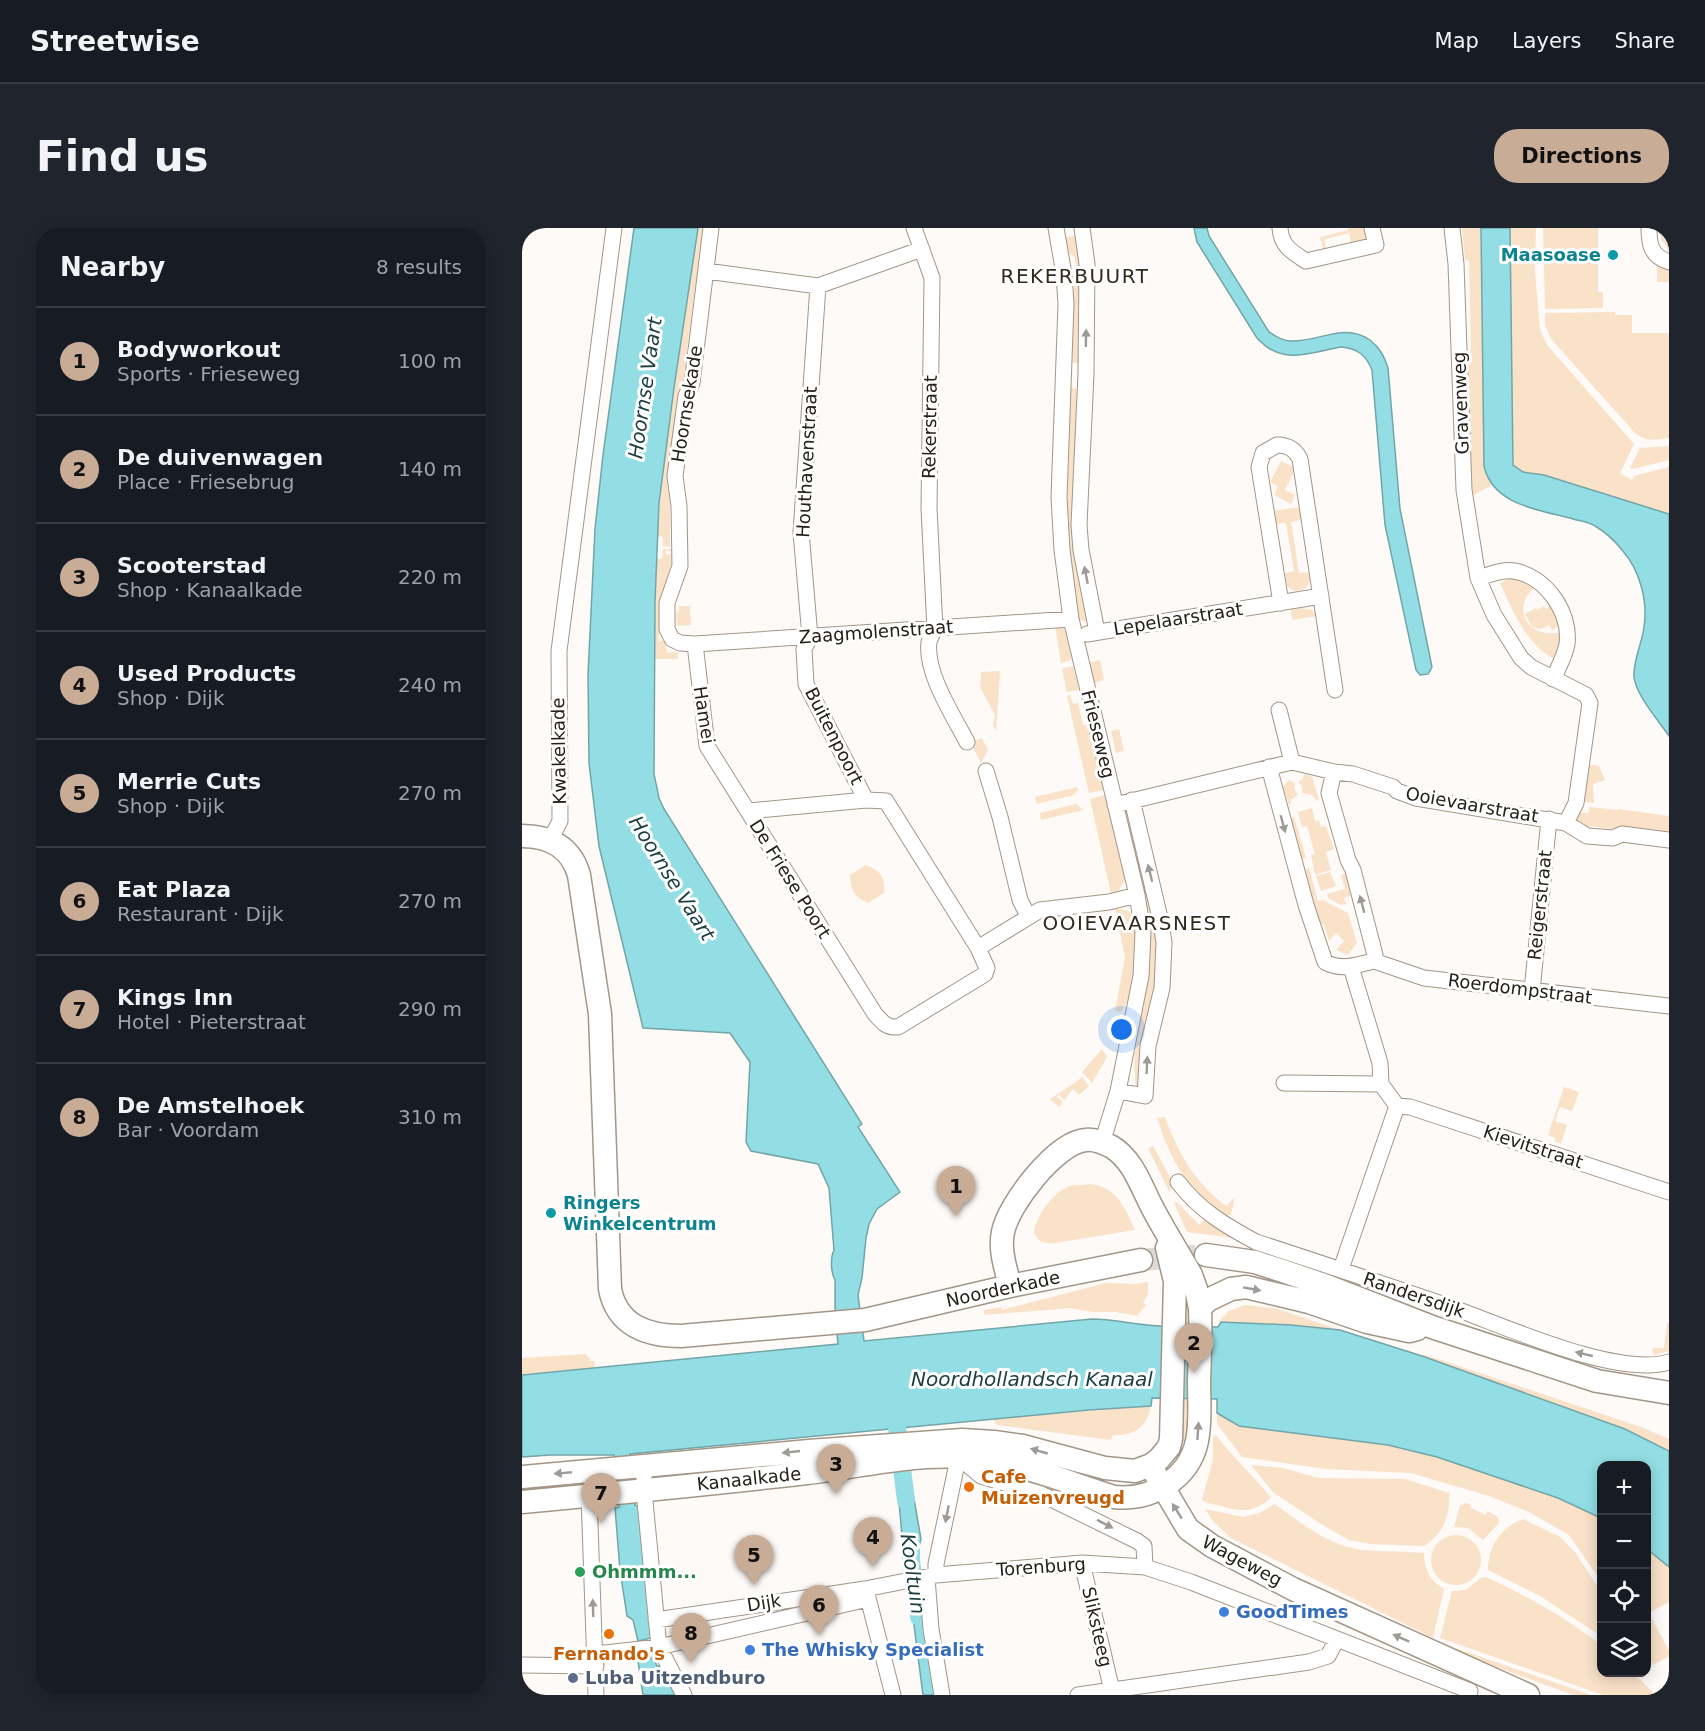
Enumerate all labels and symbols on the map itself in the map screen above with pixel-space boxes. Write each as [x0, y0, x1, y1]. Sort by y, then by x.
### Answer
place label: Maasoase [1501, 244, 1601, 265]
marker: Maasoase [1606, 248, 1620, 262]
district label: REKERBUURT [1001, 264, 1149, 288]
water label: Hoornse Vaart [623, 315, 667, 460]
one-way arrow [1081, 329, 1091, 348]
street label: Hoornsekade [667, 344, 706, 464]
street label: Gravenweg [1448, 351, 1473, 455]
street label: Rekerstraat [918, 375, 941, 479]
street label: Houthavenstraat [792, 386, 821, 538]
one-way arrow [1081, 565, 1090, 584]
street label: Lepelaarstraat [1112, 598, 1244, 639]
street label: Zaagmolenstraat [798, 616, 954, 647]
street label: Buitenpoort [801, 684, 868, 788]
street label: Hamei [690, 685, 719, 745]
street label: Frieseweg [1077, 688, 1120, 780]
street label: Kwakelkade [547, 697, 570, 805]
street label: Ooievaarstraat [1404, 783, 1540, 827]
water label: Hoornse Vaart [624, 811, 721, 946]
street label: De Friese Poort [745, 815, 835, 942]
one-way arrow [1279, 815, 1289, 833]
street label: Reigerstraat [1523, 849, 1556, 961]
one-way arrow [1144, 864, 1154, 882]
one-way arrow [1357, 895, 1366, 913]
district label: OOIEVAARSNEST [1043, 911, 1231, 935]
street label: Roerdompstraat [1447, 969, 1593, 1008]
your location [1107, 1015, 1136, 1044]
one-way arrow [1143, 1055, 1152, 1074]
street label: Kievitstraat [1481, 1121, 1586, 1173]
pin: 1 [936, 1166, 976, 1216]
place label: Ringers Winkelcentrum [563, 1192, 716, 1234]
marker: Ringers Winkelcentrum [544, 1206, 558, 1220]
street label: Noorderkade [944, 1266, 1062, 1311]
street label: Randersdijk [1361, 1267, 1468, 1322]
one-way arrow [1243, 1285, 1262, 1294]
pin: 2 [1174, 1324, 1214, 1373]
one-way arrow [1575, 1348, 1593, 1358]
water label: Noordhollandsch Kanaal [911, 1367, 1153, 1391]
one-way arrow [1193, 1422, 1203, 1441]
pin: 3 [816, 1444, 856, 1494]
one-way arrow [1030, 1446, 1048, 1455]
one-way arrow [782, 1447, 801, 1457]
street label: Kanaalkade [696, 1463, 802, 1494]
place label: Cafe Muizenvreugd [981, 1466, 1125, 1508]
one-way arrow [554, 1468, 573, 1478]
pin: 7 [582, 1474, 620, 1523]
marker: Cafe Muizenvreugd [962, 1480, 976, 1494]
one-way arrow [1171, 1503, 1182, 1519]
one-way arrow [942, 1505, 951, 1524]
pin: 4 [854, 1518, 892, 1567]
one-way arrow [1097, 1520, 1114, 1529]
street label: Wageweg [1199, 1531, 1286, 1590]
water label: Kooltuin [895, 1532, 931, 1616]
pin: 5 [734, 1536, 774, 1585]
street label: Torenburg [994, 1553, 1086, 1580]
place label: Ohmmm... [592, 1561, 697, 1582]
marker: Ohmmm... [573, 1565, 587, 1579]
street label: Sliksteeg [1078, 1585, 1117, 1669]
pin: 6 [800, 1586, 838, 1635]
street label: Dijk [745, 1589, 783, 1616]
one-way arrow [589, 1598, 598, 1617]
place label: GoodTimes [1236, 1601, 1349, 1622]
marker: GoodTimes [1217, 1605, 1231, 1619]
pin: 8 [672, 1614, 710, 1663]
marker: Fernando's [602, 1627, 616, 1641]
one-way arrow [1393, 1633, 1410, 1642]
place label: The Whisky Specialist [762, 1639, 984, 1660]
place label: Fernando's [553, 1643, 665, 1664]
marker: The Whisky Specialist [743, 1643, 757, 1657]
place label: Luba Uitzendburo [585, 1667, 765, 1688]
marker: Luba Uitzendburo [566, 1671, 580, 1685]

